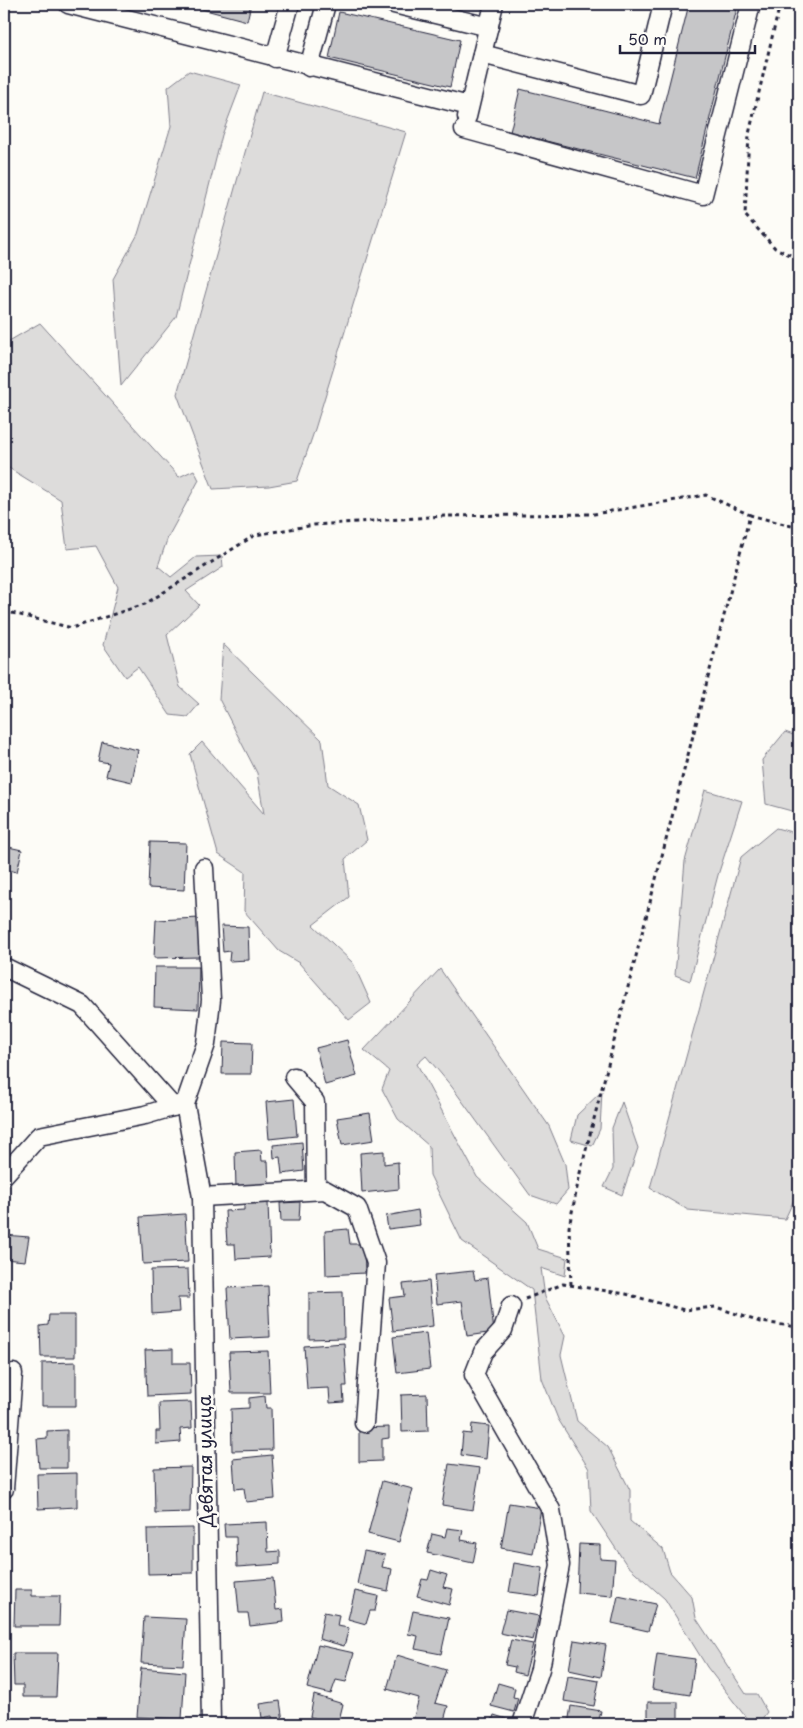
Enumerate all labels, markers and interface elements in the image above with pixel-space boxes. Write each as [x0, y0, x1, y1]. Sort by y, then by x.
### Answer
scale bar [620, 22, 756, 54]
text: 50 m [628, 27, 667, 50]
street label: Девятая улица [190, 1394, 219, 1528]

